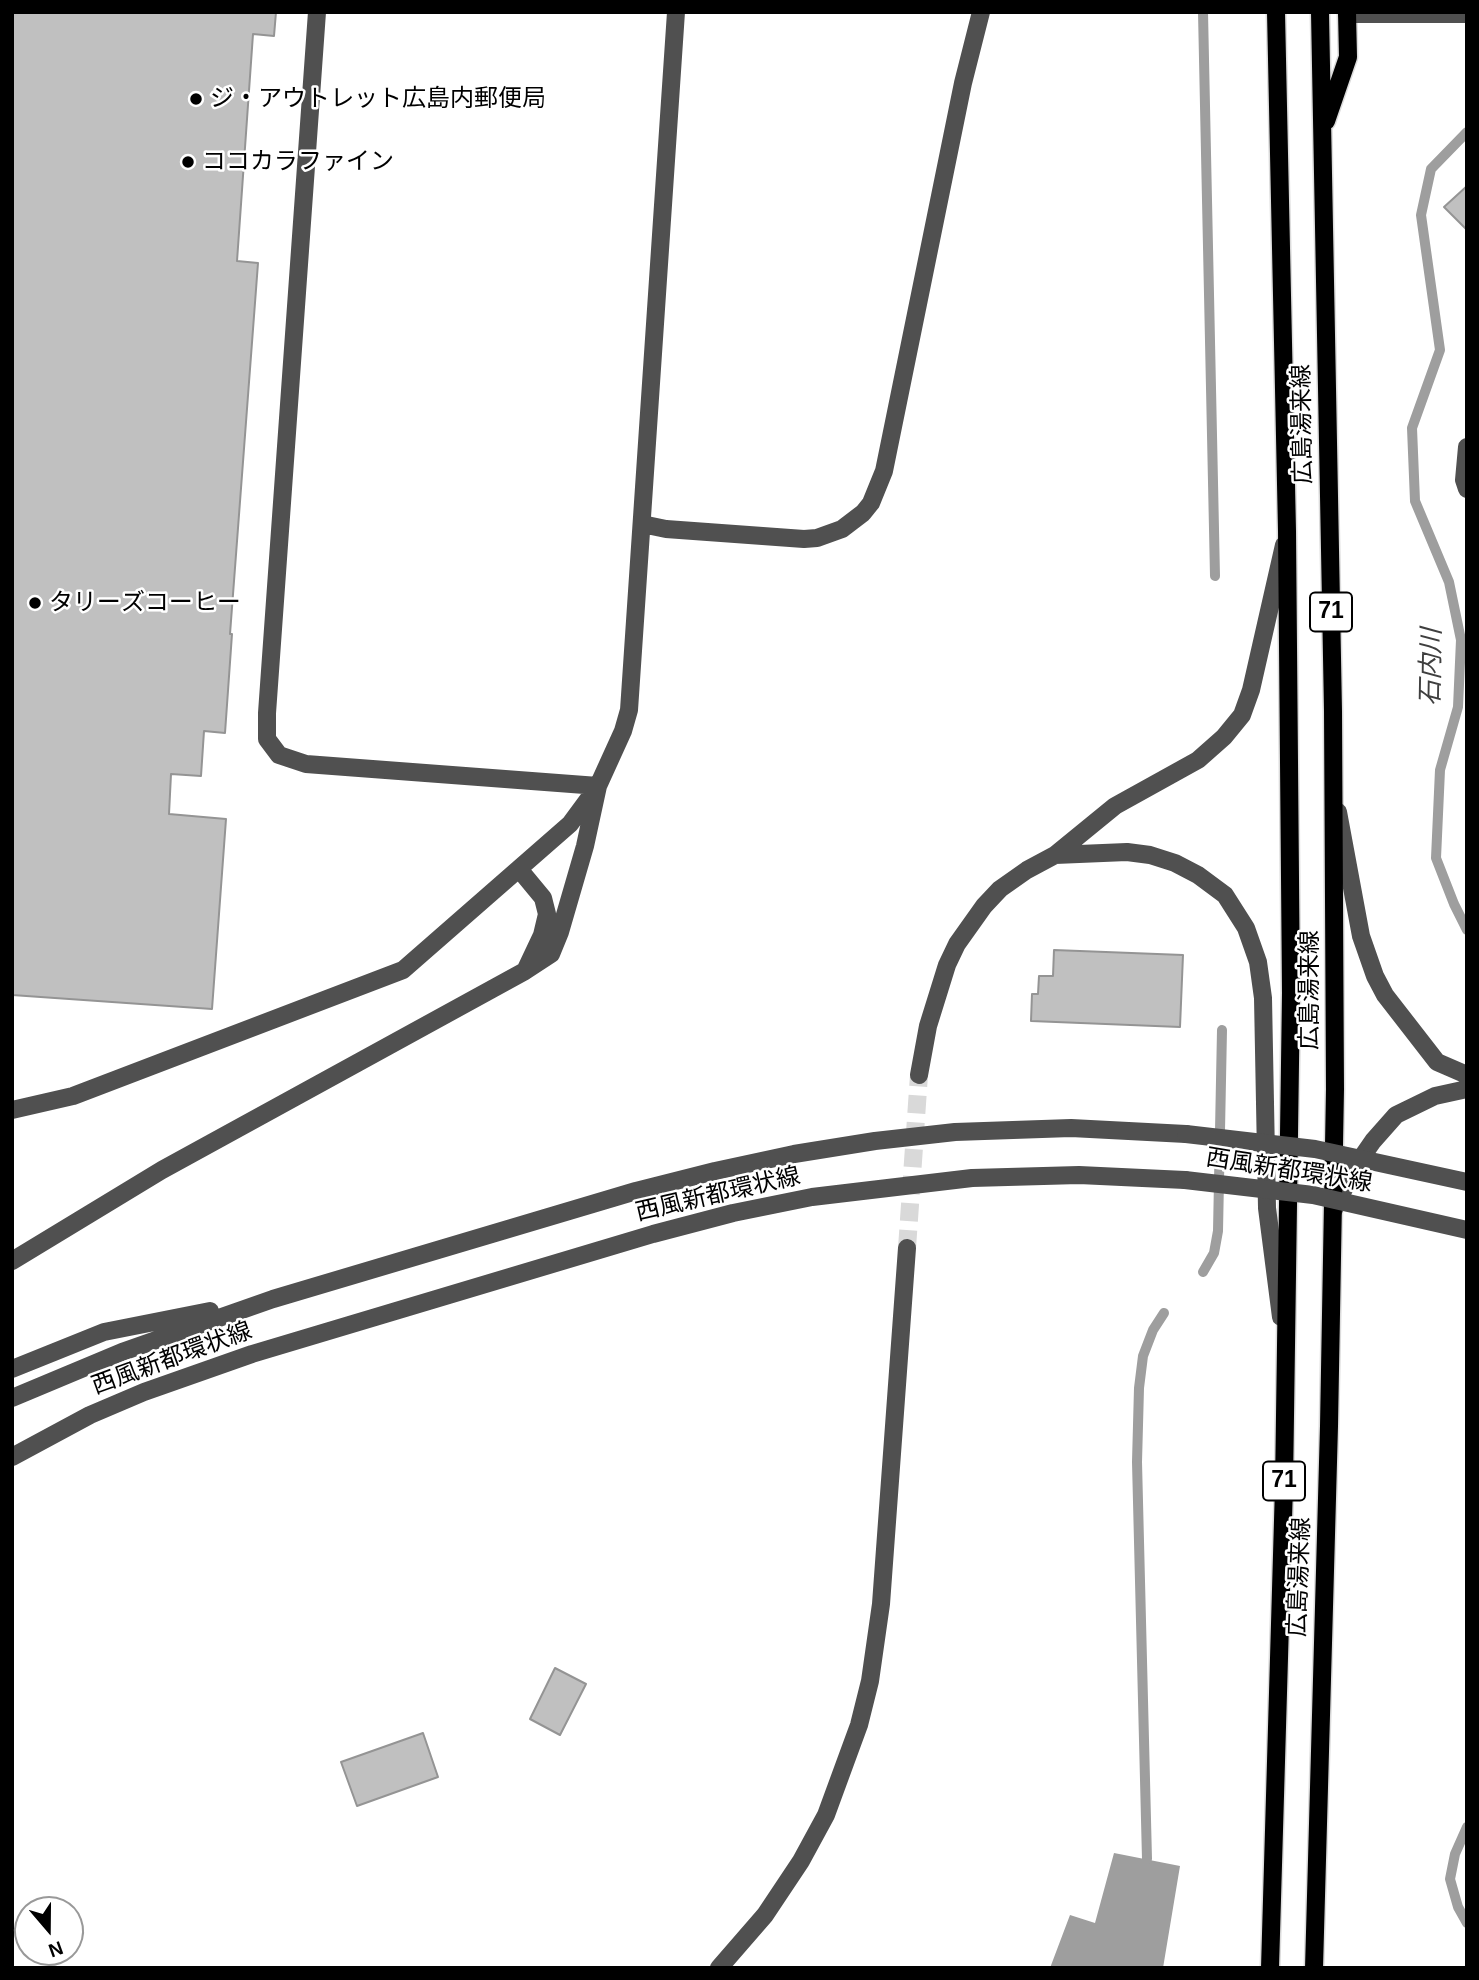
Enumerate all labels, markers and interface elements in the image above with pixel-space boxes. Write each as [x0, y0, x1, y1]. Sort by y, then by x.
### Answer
place label: ジ・アウトレット広島内郵便局 [210, 85, 546, 113]
marker: ジ・アウトレット広島内郵便局 [188, 91, 204, 107]
place label: ココカラファイン [202, 148, 394, 176]
marker: ココカラファイン [180, 154, 196, 170]
street label: 広島湯来線 [1288, 364, 1318, 484]
place label: タリーズコーヒー [49, 589, 241, 617]
road number: 71 [1310, 592, 1352, 632]
marker: タリーズコーヒー [27, 595, 43, 611]
water label: 石内川 [1416, 628, 1448, 706]
street label: 広島湯来線 [1296, 930, 1324, 1050]
street label: 西風新都環状線 [1204, 1144, 1374, 1198]
street label: 西風新都環状線 [633, 1162, 803, 1228]
street label: 西風新都環状線 [88, 1317, 256, 1401]
road number: 71 [1263, 1462, 1305, 1500]
street label: 広島湯来線 [1284, 1517, 1316, 1637]
north arrow [14, 1896, 84, 1966]
text: N [46, 1937, 66, 1962]

